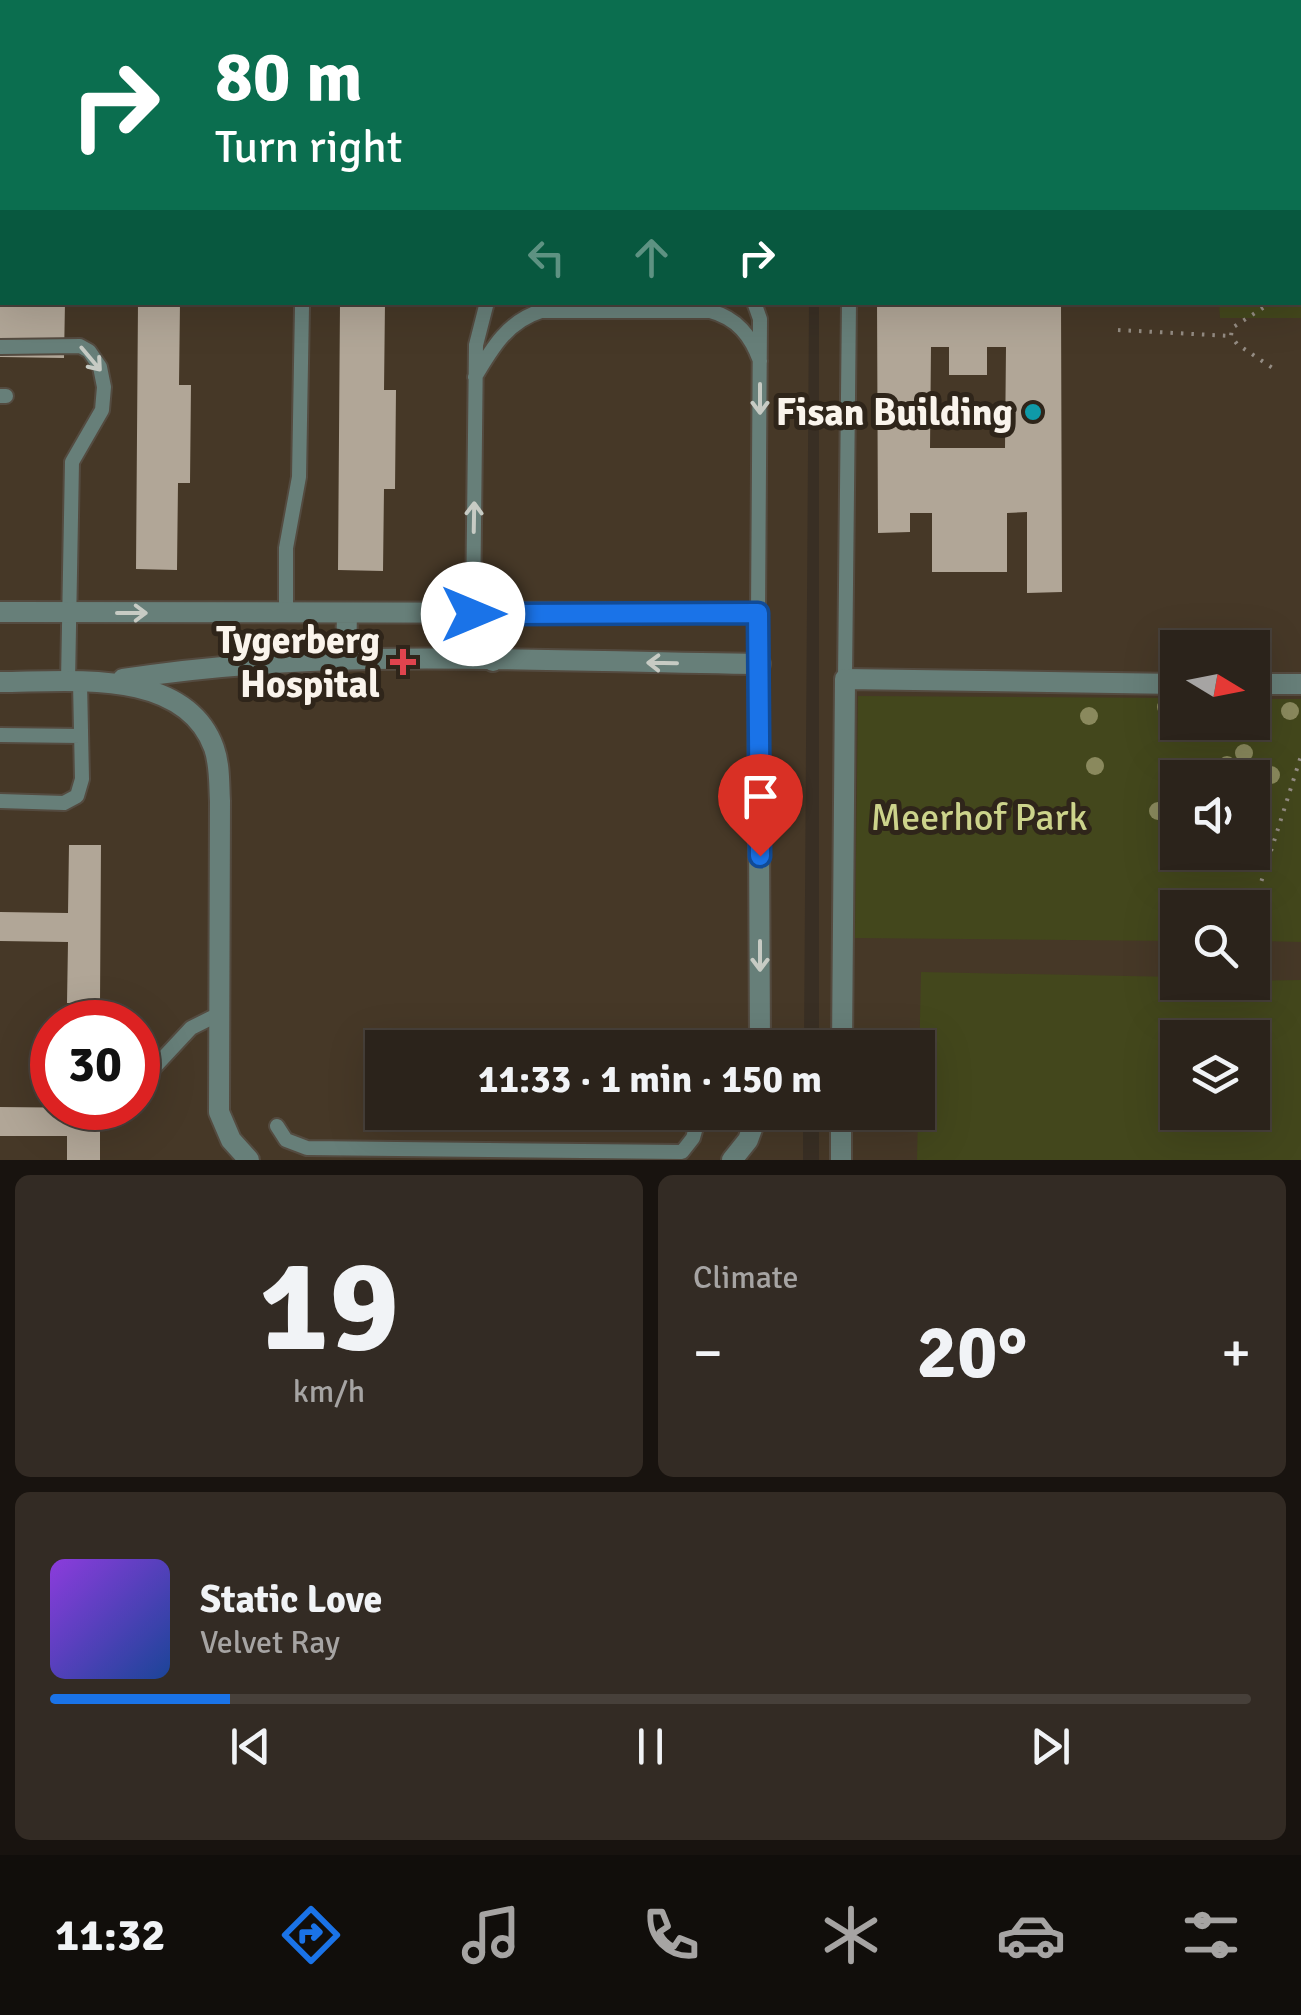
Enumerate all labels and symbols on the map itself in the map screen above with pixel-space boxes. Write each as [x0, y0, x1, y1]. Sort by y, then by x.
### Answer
one-way arrow [79, 346, 102, 371]
one-way arrow [750, 382, 770, 414]
place label: Fisan Building [776, 389, 1013, 436]
marker: Fisan Building [1022, 401, 1044, 423]
one-way arrow [464, 501, 484, 534]
position arrow [421, 562, 525, 666]
one-way arrow [116, 603, 148, 622]
place label: Tygerberg Hospital [216, 617, 380, 708]
north arrow [1160, 630, 1270, 740]
marker: Tygerberg Hospital [390, 649, 416, 675]
one-way arrow [647, 654, 680, 672]
pin [718, 754, 803, 857]
park label: Meerhof Park [870, 794, 1088, 841]
one-way arrow [750, 938, 770, 971]
speed limit sign: 30 [30, 1000, 160, 1130]

